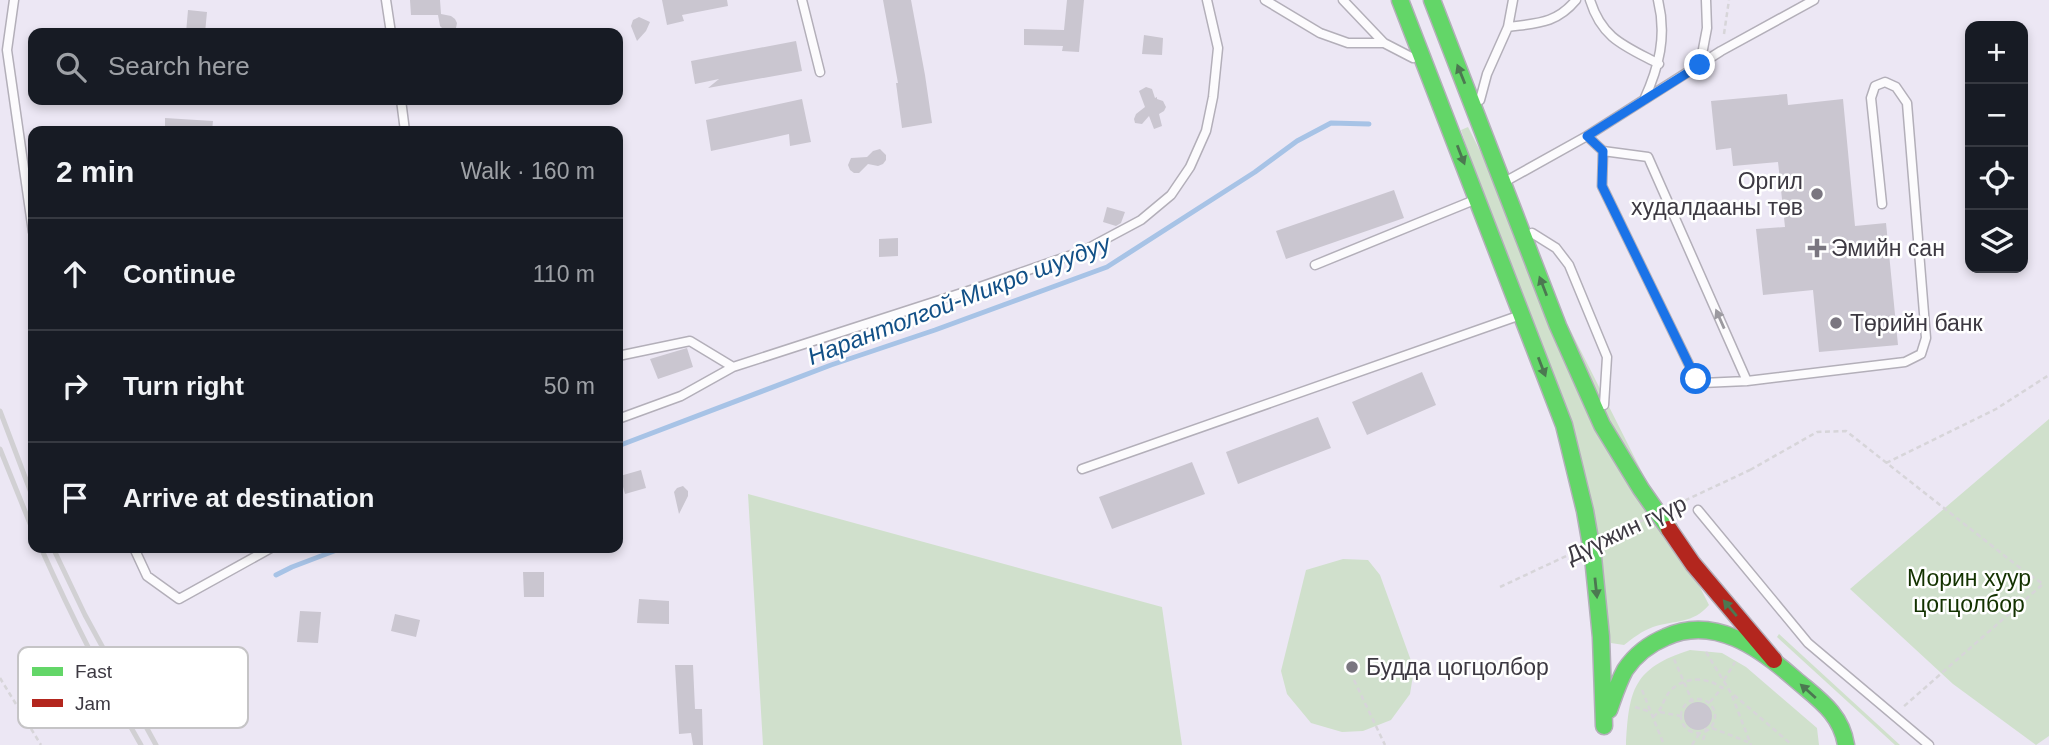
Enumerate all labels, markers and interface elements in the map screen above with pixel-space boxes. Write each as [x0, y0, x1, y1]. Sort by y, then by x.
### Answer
map controls [1965, 21, 2028, 273]
button: + [1965, 21, 2028, 84]
search box [28, 28, 623, 105]
icon: search [52, 48, 90, 86]
route end [1684, 49, 1715, 80]
text: Search here [108, 51, 250, 81]
one-way arrow [1455, 64, 1466, 85]
button: − [1965, 84, 2028, 147]
one-way arrow [1456, 144, 1467, 165]
button: locate [1965, 147, 2028, 210]
text: 2 min [56, 155, 134, 188]
text: Walk · 160 m [460, 158, 595, 184]
place label: Оргил худалдааны төв [1631, 168, 1803, 220]
marker: Оргил худалдааны төв [1809, 186, 1825, 202]
button: layers [1965, 210, 2028, 273]
water label: Нарантолгой-Микро шуудуу [804, 229, 1116, 370]
place label: Эмийн сан [1831, 235, 1945, 261]
marker: Эмийн сан [1809, 240, 1825, 256]
icon: ahead [56, 255, 94, 293]
text: Continue [123, 259, 236, 289]
text: 110 m [533, 261, 595, 287]
one-way arrow [1537, 276, 1548, 297]
one-way arrow [1714, 309, 1726, 329]
place label: Төрийн банк [1850, 310, 1984, 336]
marker: Төрийн банк [1828, 315, 1844, 331]
one-way arrow [1537, 357, 1548, 378]
route start [1680, 363, 1711, 394]
icon: right [56, 367, 94, 405]
text: Turn right [123, 371, 244, 401]
text: 50 m [544, 373, 595, 399]
icon: arrive [56, 479, 94, 517]
text: Arrive at destination [123, 483, 374, 513]
street label: Дүүжин гүүр [1562, 490, 1690, 568]
park label: Морин хуур цогцолбор [1907, 565, 2031, 617]
one-way arrow [1591, 577, 1602, 599]
one-way arrow [1722, 599, 1738, 617]
legend [18, 647, 248, 728]
place label: Будда цогцолбор [1366, 654, 1549, 680]
marker: Будда цогцолбор [1344, 659, 1360, 675]
text: Fast [75, 661, 113, 682]
one-way arrow [1800, 683, 1817, 699]
text: Jam [75, 693, 111, 714]

